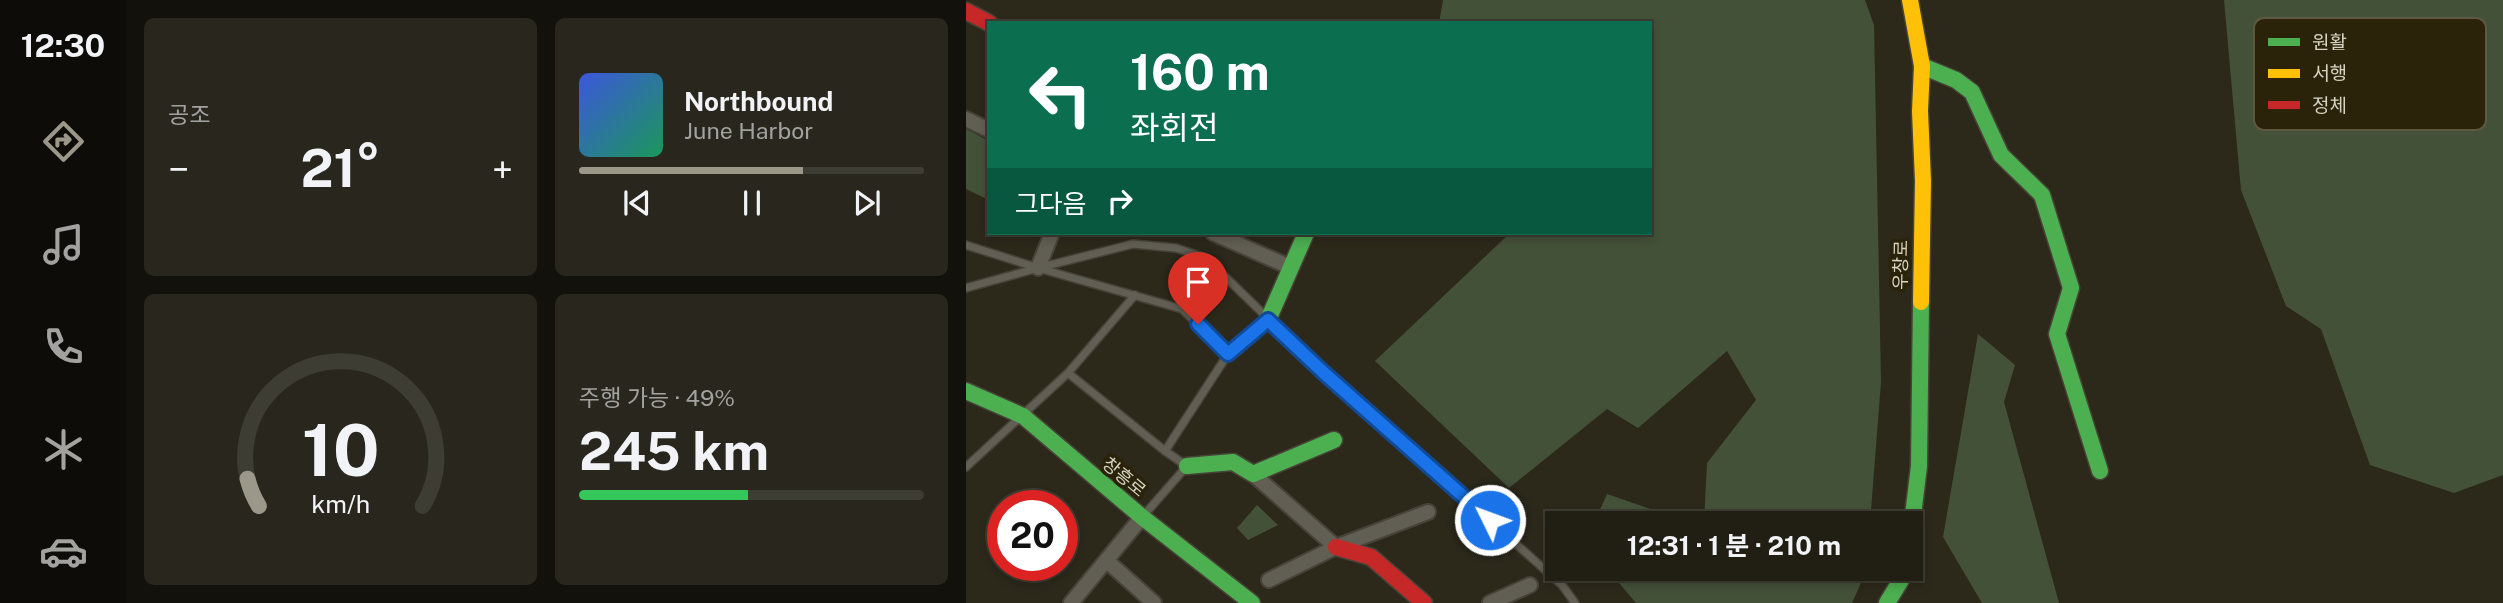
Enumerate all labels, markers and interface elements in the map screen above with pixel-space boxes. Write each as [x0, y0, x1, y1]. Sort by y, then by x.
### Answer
legend [2254, 18, 2486, 130]
text: 12:30 [21, 27, 105, 64]
text: 원활 [2312, 31, 2347, 53]
text: 160 m [1130, 43, 1270, 101]
icon: left [1015, 49, 1106, 140]
text: 서행 [2312, 62, 2347, 84]
text: Northbound [684, 86, 833, 117]
text: 정체 [2312, 94, 2347, 116]
text: 공조 [168, 101, 210, 128]
text: 좌회전 [1130, 109, 1218, 146]
icon: directions [39, 117, 88, 166]
text: June Harbor [684, 117, 813, 144]
text: 21° [301, 138, 380, 199]
text: − [168, 147, 189, 192]
text: + [492, 147, 513, 192]
icon: right [1101, 182, 1139, 220]
icon: previous [618, 184, 656, 222]
icon: pause [733, 184, 771, 222]
icon: next [848, 184, 886, 222]
text: 그다음 [1015, 188, 1087, 219]
icon: music [39, 220, 88, 269]
street label: 우창로 [1890, 240, 1911, 290]
pin [1168, 252, 1228, 324]
icon: arrive [1179, 263, 1217, 301]
icon: phone [39, 322, 88, 371]
text: 주행 가능 · 49% [579, 384, 735, 411]
text: 10 [301, 407, 380, 492]
text: 245 km [579, 421, 769, 482]
icon: climate [39, 425, 88, 474]
street label: 창흥로 [1099, 453, 1150, 501]
position arrow [1453, 483, 1527, 557]
text: km/h [311, 488, 370, 518]
speed limit sign: 20 [987, 490, 1078, 581]
icon: car [39, 527, 88, 576]
text: 12:31 · 1 분 · 210 m [1627, 530, 1841, 561]

